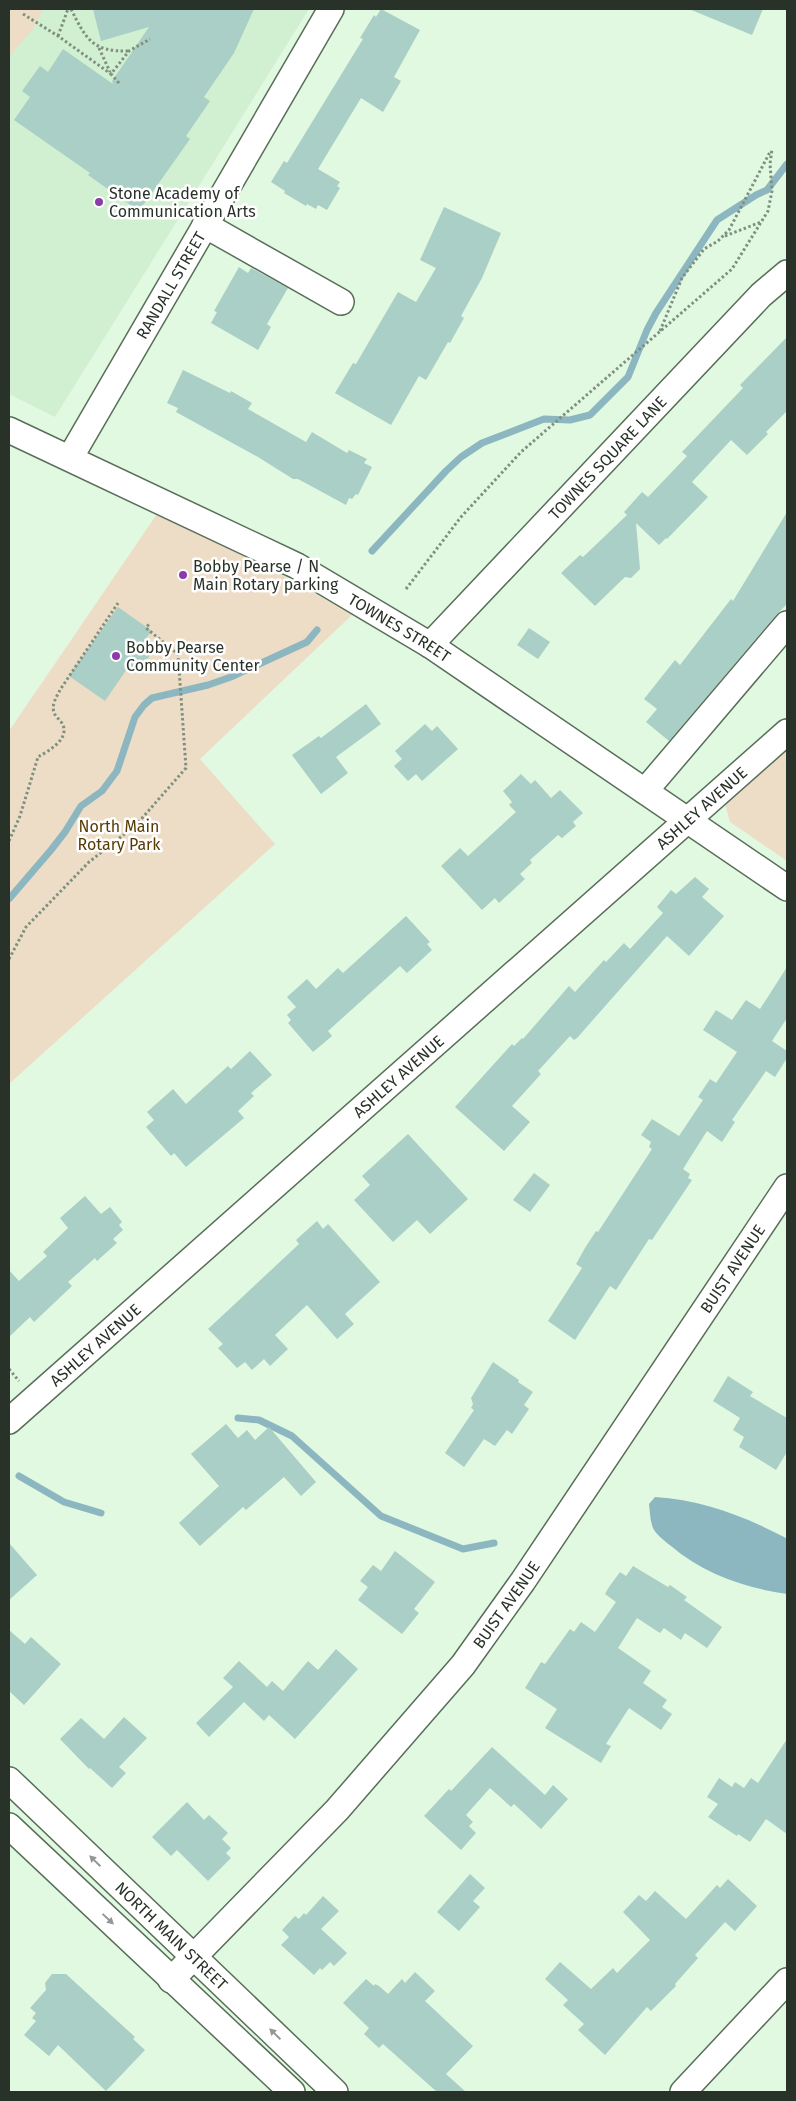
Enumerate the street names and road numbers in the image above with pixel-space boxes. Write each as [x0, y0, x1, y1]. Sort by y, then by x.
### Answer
street label: RANDALL STREET [132, 228, 210, 342]
street label: TOWNES SQUARE LANE [545, 392, 671, 524]
street label: TOWNES STREET [345, 590, 455, 667]
street label: ASHLEY AVENUE [653, 763, 751, 853]
street label: ASHLEY AVENUE [349, 1031, 448, 1122]
street label: BUIST AVENUE [696, 1221, 769, 1317]
street label: ASHLEY AVENUE [46, 1300, 145, 1390]
street label: BUIST AVENUE [469, 1557, 544, 1652]
street label: NORTH MAIN STREET [111, 1878, 232, 1994]

